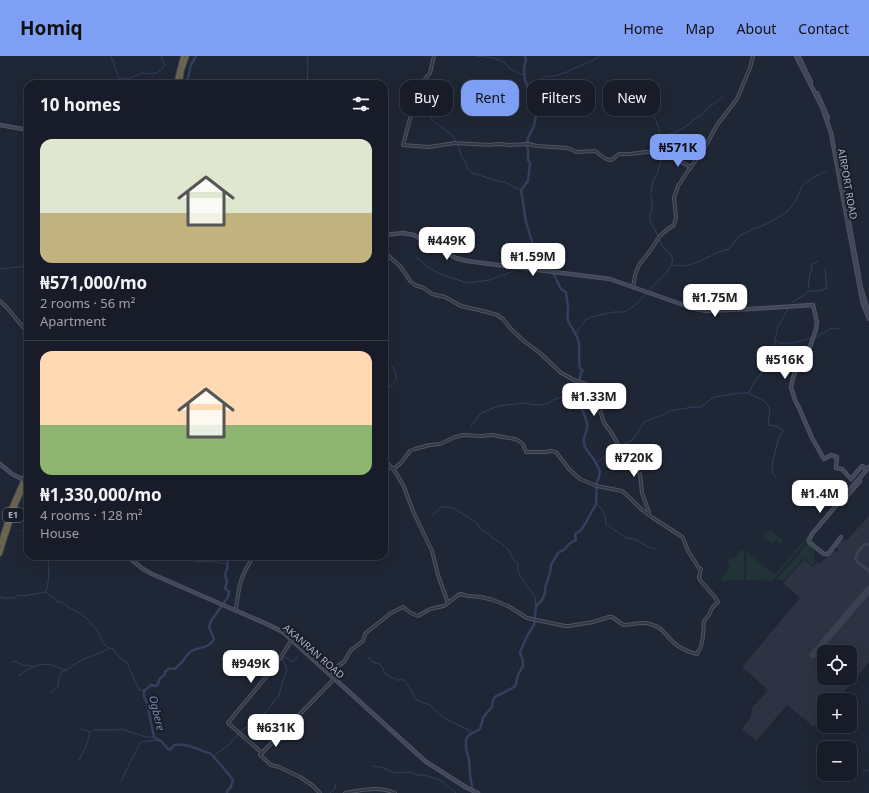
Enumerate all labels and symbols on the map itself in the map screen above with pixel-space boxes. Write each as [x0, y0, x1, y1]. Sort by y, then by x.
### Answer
pin: ₦571K [650, 134, 706, 168]
street label: AIRPORT ROAD [835, 147, 861, 221]
pin: ₦449K [419, 227, 475, 261]
pin: ₦1.59M [500, 243, 566, 277]
pin: ₦1.75M [682, 284, 748, 318]
pin: ₦516K [757, 346, 813, 380]
pin: ₦1.33M [561, 383, 627, 417]
pin: ₦720K [606, 444, 662, 478]
pin: ₦1.4M [792, 480, 848, 514]
road number: E1 [3, 508, 23, 522]
street label: AKANRAN ROAD [280, 620, 348, 682]
pin: ₦949K [223, 650, 279, 684]
water label: Ogbere [146, 694, 169, 733]
pin: ₦631K [248, 714, 304, 748]

